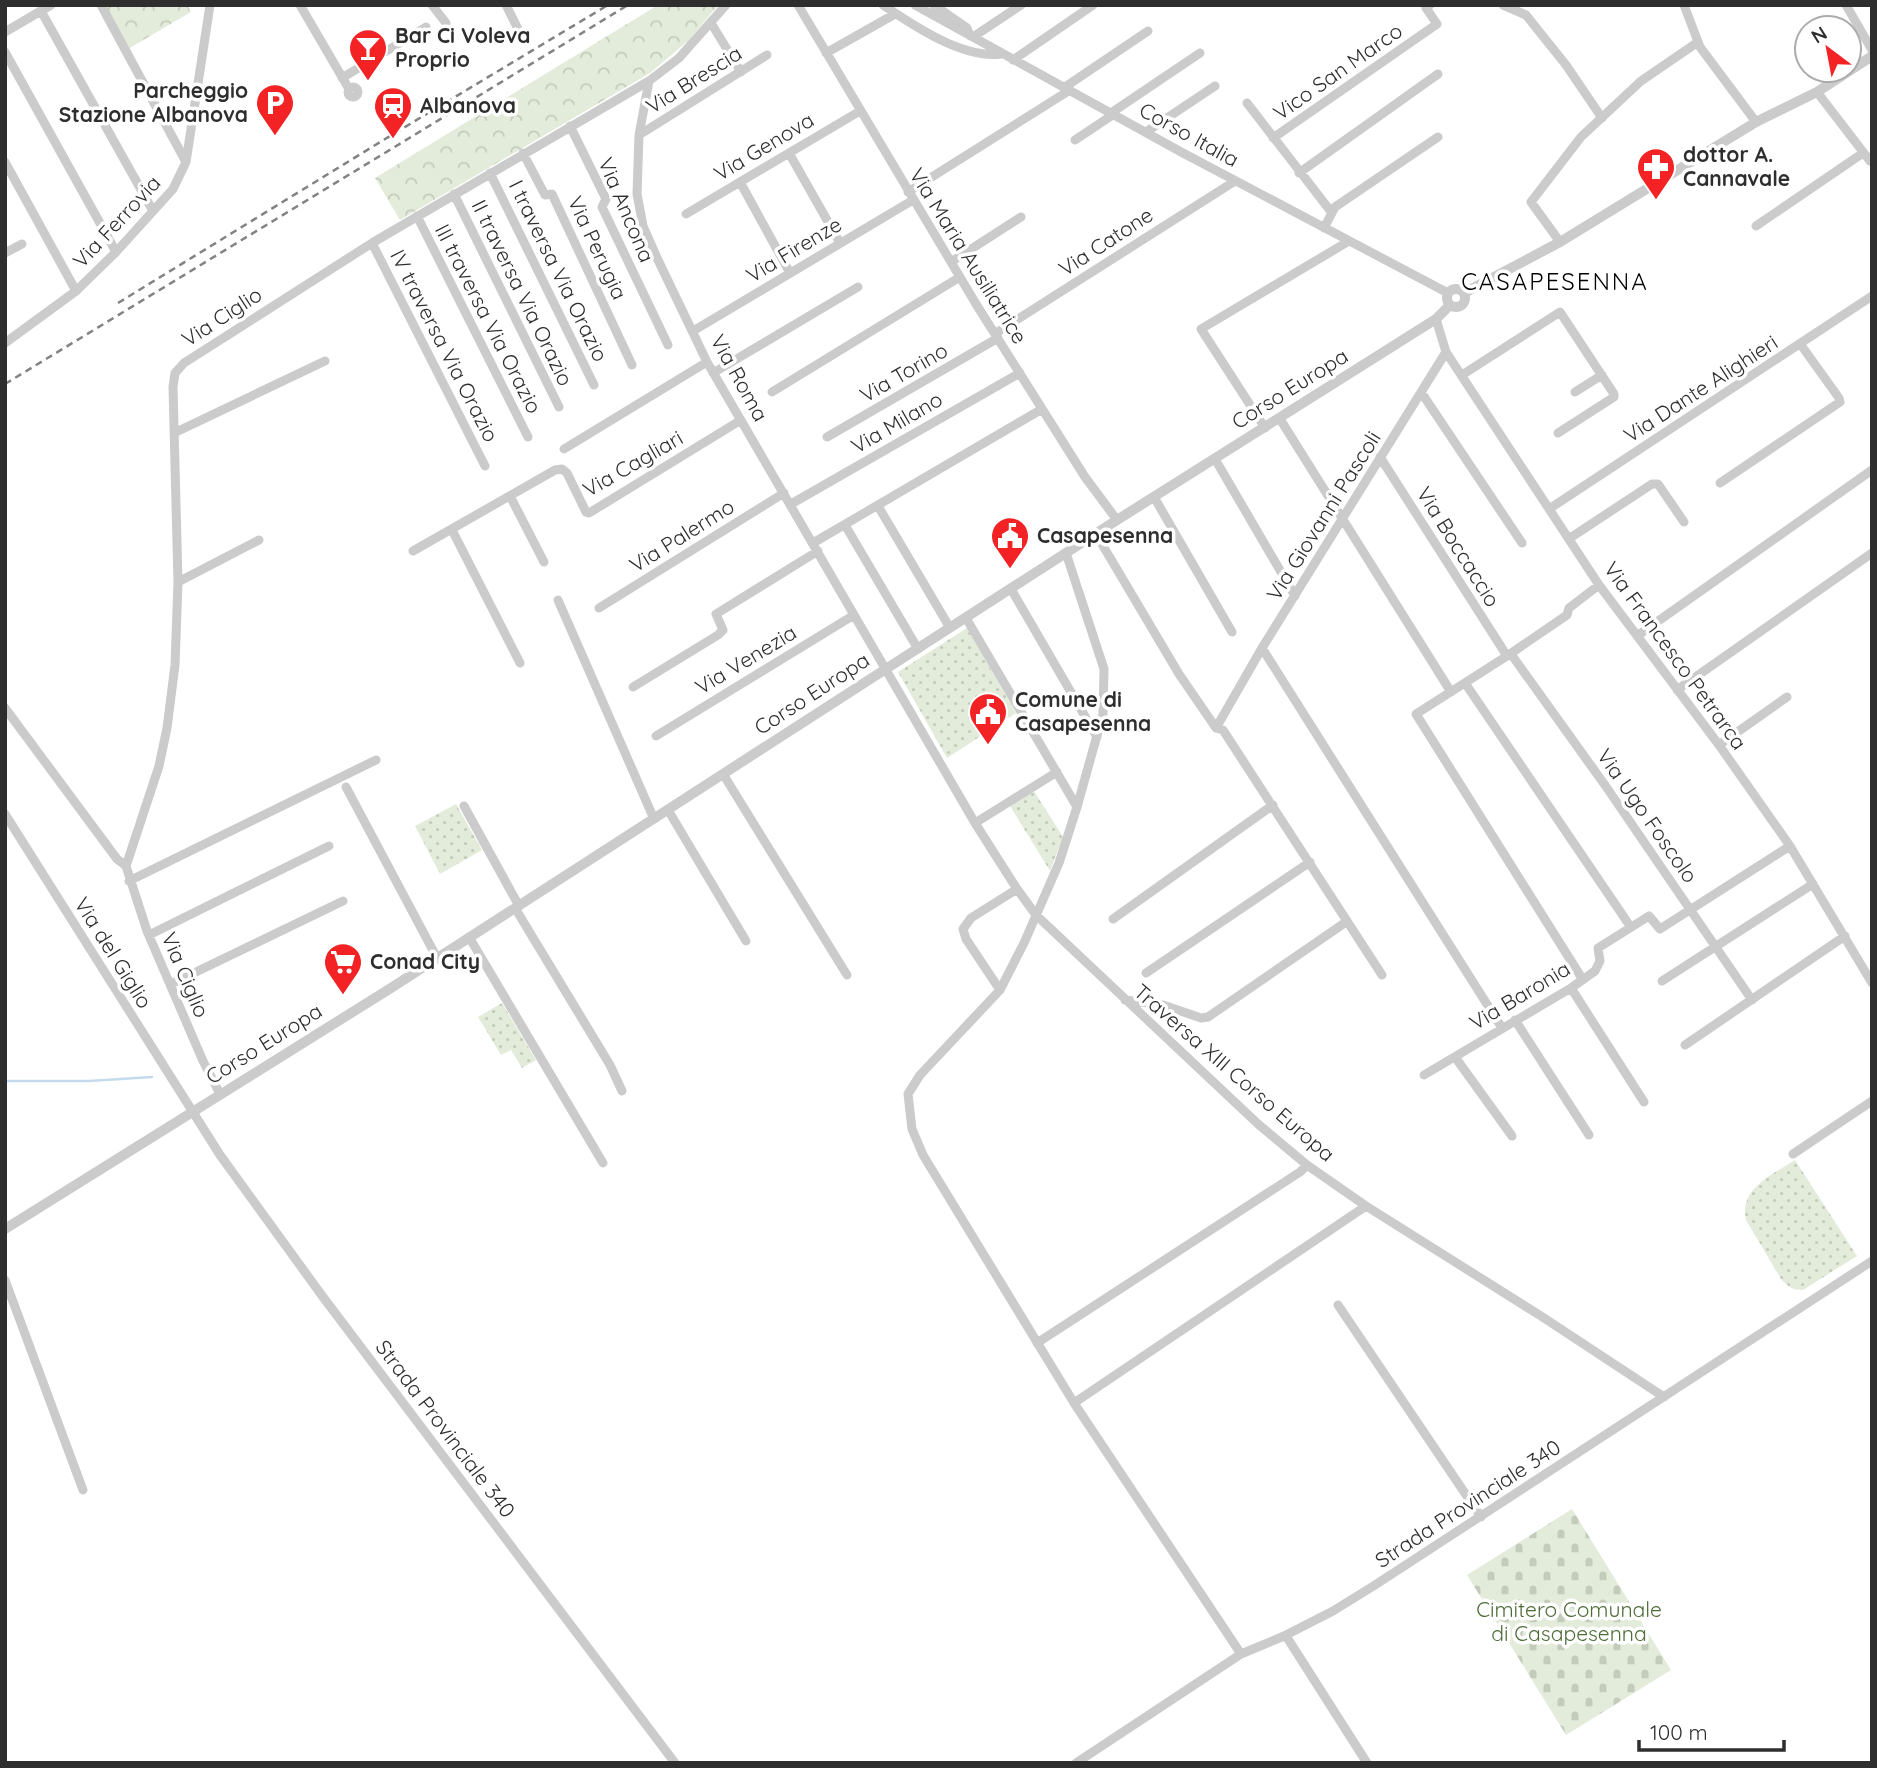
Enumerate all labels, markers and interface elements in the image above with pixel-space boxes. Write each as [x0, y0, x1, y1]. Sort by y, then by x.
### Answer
north arrow [1793, 14, 1863, 84]
street label: Vico San Marco [1268, 17, 1407, 125]
text: N [1807, 21, 1831, 48]
place label: Bar Ci Voleva Proprio [395, 22, 531, 72]
bar icon: Bar Ci Voleva Proprio [347, 27, 389, 82]
street label: Via Brescia [641, 40, 746, 119]
place label: Parcheggio Stazione Albanova [59, 77, 248, 127]
parking icon: Parcheggio Stazione Albanova [254, 82, 296, 137]
station icon: Albanova [372, 85, 414, 140]
place label: Albanova [420, 92, 516, 118]
street label: Corso Italia [1135, 96, 1244, 172]
street label: Via Genova [709, 106, 818, 186]
place label: dottor A. Cannavale [1683, 141, 1790, 191]
pharmacy icon: dottor A. Cannavale [1635, 146, 1677, 201]
street label: Via Ancona [593, 153, 661, 266]
street label: Via Maria Ausiliatrice [904, 163, 1033, 348]
street label: Via Ferrovia [67, 170, 166, 273]
street label: I traversa Via Orazio [504, 176, 614, 366]
street label: Via Perugia [563, 192, 633, 303]
street label: II traversa Via Orazio [467, 195, 579, 390]
street label: Via Catone [1053, 201, 1157, 281]
street label: Via Firenze [741, 211, 846, 288]
street label: III traversa Via Orazio [430, 219, 548, 418]
street label: IV traversa Via Orazio [385, 245, 505, 446]
district label: CASAPESENNA [1461, 266, 1649, 296]
street label: Via Ciglio [177, 281, 266, 352]
street label: Via Roma [705, 329, 774, 426]
street label: Via Dante Alighieri [1619, 329, 1782, 448]
street label: Via Torino [855, 337, 952, 408]
street label: Corso Europa [1227, 342, 1352, 434]
street label: Via Milano [846, 386, 947, 459]
street label: Via Cagliari [578, 424, 687, 502]
street label: Via Giovanni Pascoli [1261, 426, 1386, 605]
street label: Via Boccaccio [1412, 482, 1506, 611]
street label: Via Palermo [624, 493, 739, 578]
public building icon: Casapesenna [989, 515, 1031, 570]
place label: Casapesenna [1037, 522, 1173, 548]
street label: Via Francesco Petrarca [1599, 556, 1753, 755]
street label: Via Venezia [690, 619, 801, 700]
street label: Corso Europa [749, 646, 874, 740]
place label: Comune di Casapesenna [1015, 686, 1151, 736]
public building icon: Comune di Casapesenna [967, 691, 1009, 746]
street label: Via Ugo Foscolo [1592, 743, 1704, 888]
street label: Via del Giglio [69, 892, 158, 1013]
street label: Via Ciglio [156, 928, 216, 1021]
supermarket icon: Conad City [322, 941, 364, 996]
place label: Conad City [370, 948, 480, 974]
street label: Via Baronia [1464, 955, 1575, 1035]
street label: Traversa XIII Corso Europa [1129, 978, 1340, 1167]
street label: Corso Europa [201, 997, 326, 1089]
street label: Strada Provinciale 340 [370, 1334, 521, 1522]
street label: Strada Provinciale 340 [1370, 1433, 1565, 1573]
park label: Cimitero Comunale di Casapesenna [1476, 1596, 1662, 1646]
scale bar [1639, 1708, 1784, 1752]
text: 100 m [1650, 1719, 1708, 1745]

